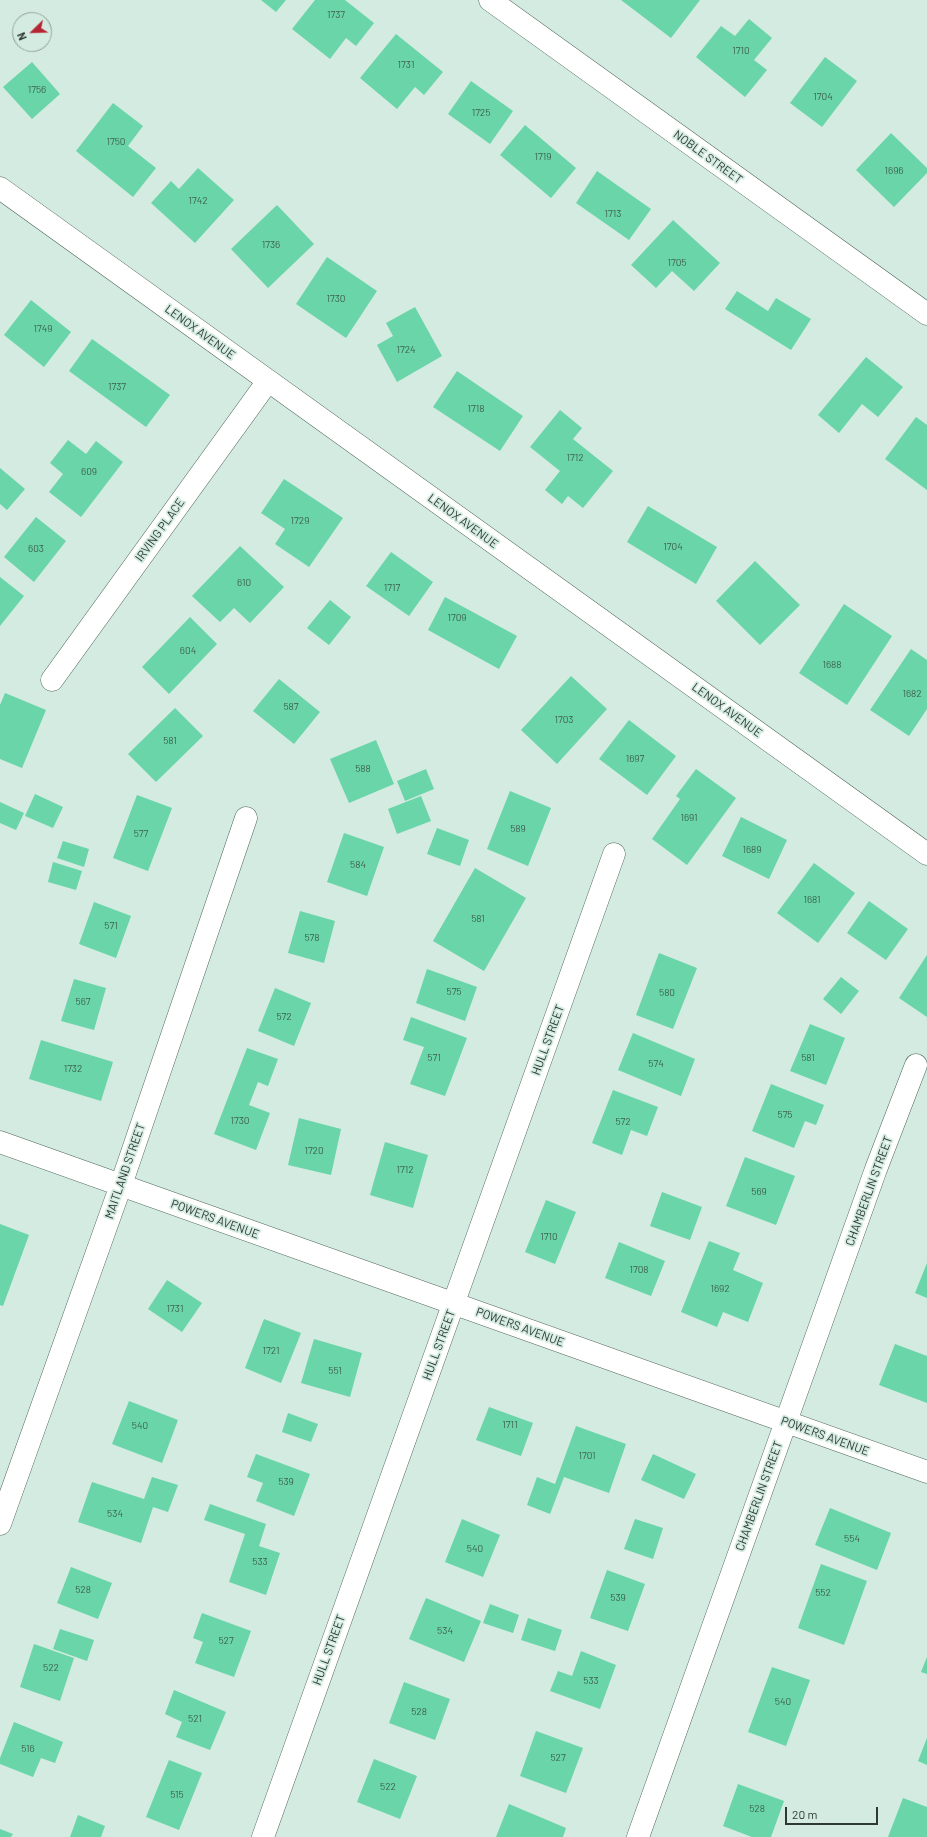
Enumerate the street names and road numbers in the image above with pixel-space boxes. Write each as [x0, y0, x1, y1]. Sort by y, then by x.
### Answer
street label: NOBLE STREET [671, 127, 745, 187]
street label: LENOX AVENUE [162, 302, 238, 362]
street label: LENOX AVENUE [425, 491, 501, 551]
street label: IRVING PLACE [132, 496, 188, 564]
street label: LENOX AVENUE [689, 680, 765, 740]
street label: HULL STREET [529, 1003, 567, 1077]
street label: MAITLAND STREET [102, 1121, 148, 1221]
street label: CHAMBERLIN STREET [842, 1134, 896, 1248]
street label: POWERS AVENUE [169, 1196, 261, 1242]
street label: POWERS AVENUE [474, 1304, 566, 1350]
street label: HULL STREET [420, 1308, 458, 1382]
street label: POWERS AVENUE [779, 1413, 871, 1459]
street label: CHAMBERLIN STREET [732, 1439, 786, 1553]
street label: HULL STREET [310, 1613, 348, 1687]

